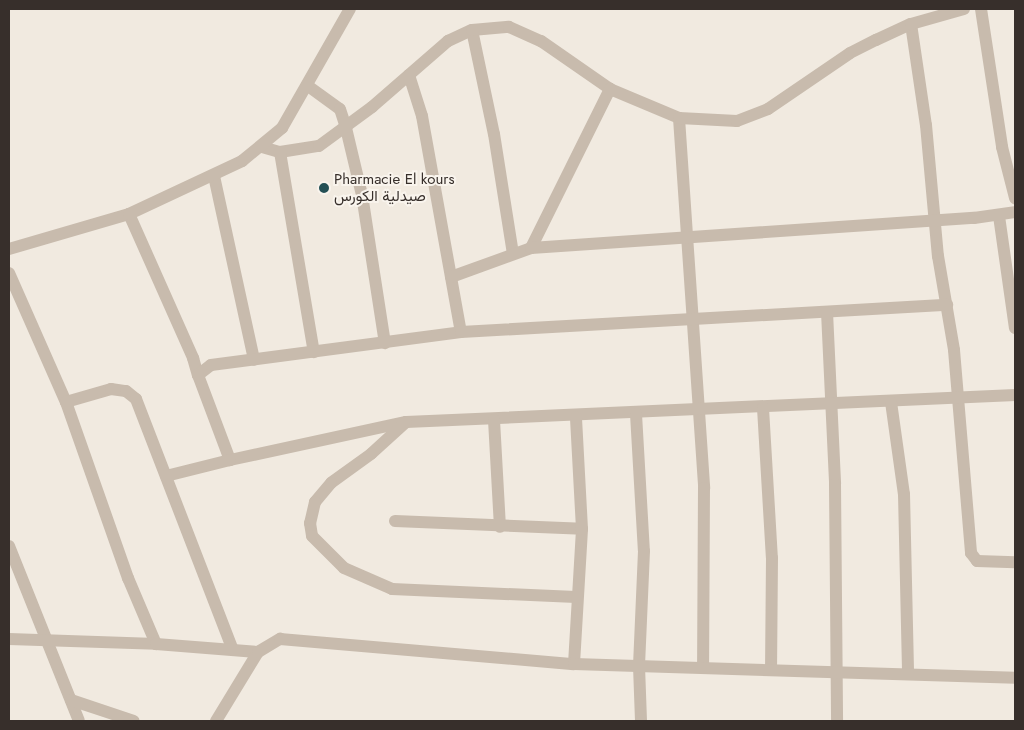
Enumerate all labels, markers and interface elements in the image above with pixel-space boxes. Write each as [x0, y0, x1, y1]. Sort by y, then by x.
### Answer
place label: Pharmacie El kours صيدلية الكورس [334, 170, 454, 205]
marker: Pharmacie El kours صيدلية الكورس [318, 182, 330, 194]

